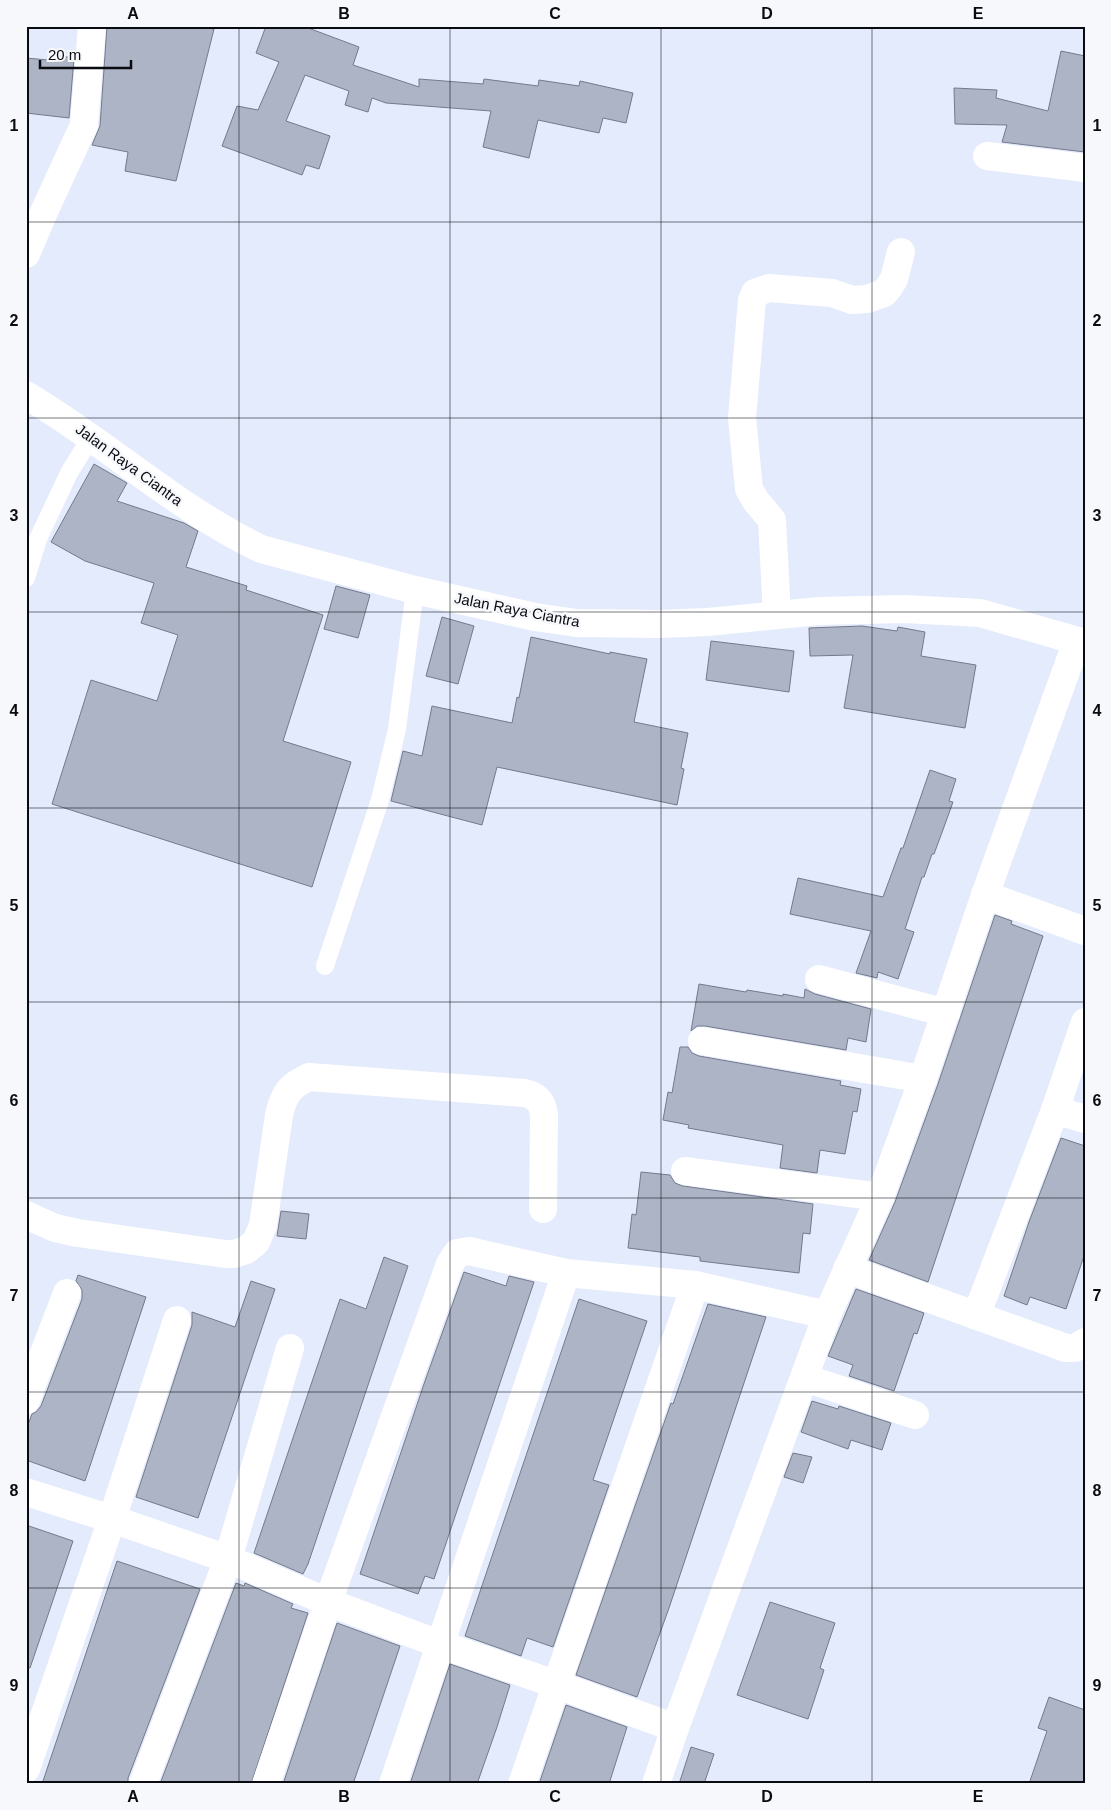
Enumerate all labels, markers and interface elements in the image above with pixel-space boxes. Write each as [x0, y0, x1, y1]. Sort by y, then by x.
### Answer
text: A [127, 5, 139, 22]
text: B [338, 5, 350, 22]
text: C [549, 5, 561, 22]
text: D [761, 5, 773, 22]
text: E [973, 5, 984, 22]
scale bar [40, 38, 131, 70]
text: 20 m [48, 46, 81, 63]
text: 1 [10, 117, 19, 134]
text: 1 [1093, 117, 1102, 134]
text: 2 [10, 312, 19, 329]
text: 2 [1093, 312, 1102, 329]
street label: Jalan Raya Ciantra [73, 420, 186, 509]
text: 3 [10, 507, 19, 524]
text: 3 [1093, 507, 1102, 524]
street label: Jalan Raya Ciantra [453, 589, 582, 630]
text: 4 [10, 702, 19, 719]
text: 4 [1093, 702, 1102, 719]
text: 5 [10, 897, 19, 914]
text: 5 [1093, 897, 1102, 914]
text: 6 [10, 1092, 19, 1109]
text: 6 [1093, 1092, 1102, 1109]
text: 7 [10, 1287, 19, 1304]
text: 7 [1093, 1287, 1102, 1304]
text: 8 [10, 1482, 19, 1499]
text: 8 [1093, 1482, 1102, 1499]
text: 9 [10, 1677, 19, 1694]
text: 9 [1093, 1677, 1102, 1694]
text: A [127, 1788, 139, 1805]
text: B [338, 1788, 350, 1805]
text: C [549, 1788, 561, 1805]
text: D [761, 1788, 773, 1805]
text: E [973, 1788, 984, 1805]

